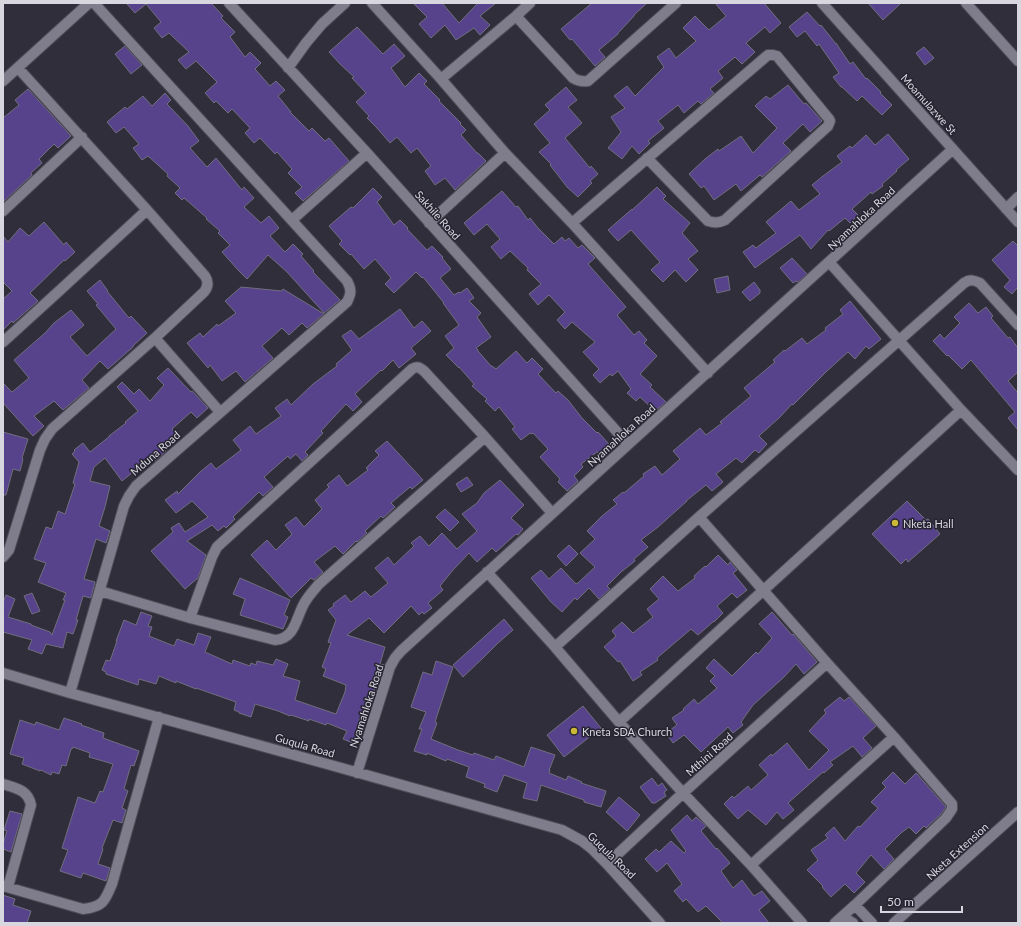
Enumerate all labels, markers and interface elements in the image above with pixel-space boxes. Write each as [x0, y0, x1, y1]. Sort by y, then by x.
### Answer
street label: Moamulazwe St [898, 71, 960, 137]
street label: Nyamahloka Road [825, 184, 897, 252]
street label: Sakhile Road [413, 188, 463, 242]
street label: Nyamahloka Road [584, 401, 658, 469]
street label: Mduna Road [128, 428, 182, 478]
place label: Nketa Hall [903, 517, 953, 530]
marker: Nketa Hall [890, 518, 900, 528]
street label: Nyamahloka Road [346, 663, 386, 749]
place label: Kneta SDA Church [582, 725, 672, 738]
marker: Kneta SDA Church [569, 726, 579, 736]
street label: Guqula Road [274, 730, 336, 760]
street label: Mthini Road [683, 730, 735, 778]
street label: Nketa Extension [923, 820, 991, 882]
street label: Guqula Road [585, 829, 639, 881]
scale bar [881, 888, 962, 914]
text: 50 m [887, 894, 914, 909]

